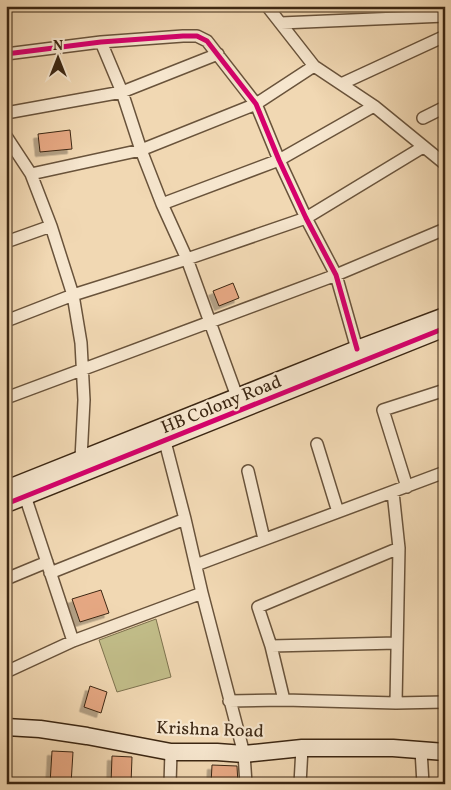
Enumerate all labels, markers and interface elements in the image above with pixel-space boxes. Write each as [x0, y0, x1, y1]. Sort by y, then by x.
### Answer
north arrow [32, 32, 82, 82]
text: N [53, 37, 63, 56]
street label: HB Colony Road [158, 370, 286, 441]
street label: Krishna Road [156, 716, 264, 745]

